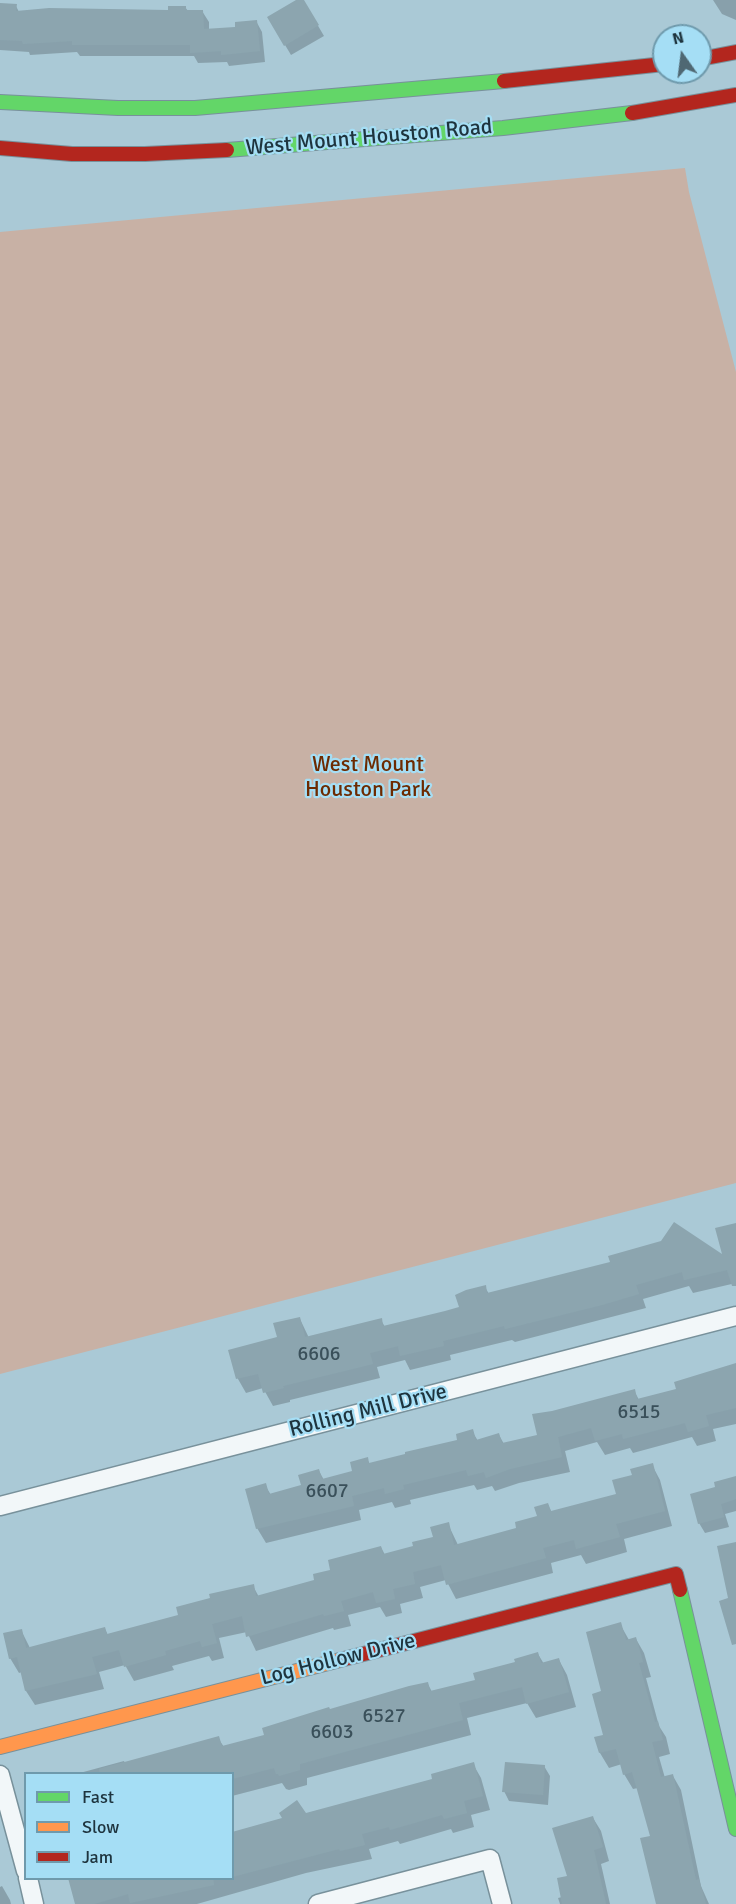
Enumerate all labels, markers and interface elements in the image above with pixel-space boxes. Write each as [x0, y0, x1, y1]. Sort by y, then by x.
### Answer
north arrow [652, 24, 712, 84]
text: N [670, 27, 686, 50]
street label: West Mount Houston Road [245, 114, 493, 162]
park label: West Mount Houston Park [305, 752, 431, 804]
house number: 6606 [297, 1343, 341, 1367]
street label: Rolling Mill Drive [286, 1379, 450, 1443]
house number: 6515 [617, 1401, 661, 1425]
house number: 6607 [305, 1480, 349, 1504]
street label: Log Hollow Drive [258, 1628, 418, 1692]
house number: 6527 [362, 1705, 406, 1729]
house number: 6603 [310, 1721, 354, 1745]
legend [24, 1772, 234, 1880]
text: Fast [82, 1786, 114, 1808]
text: Slow [82, 1816, 119, 1838]
text: Jam [82, 1846, 113, 1868]

